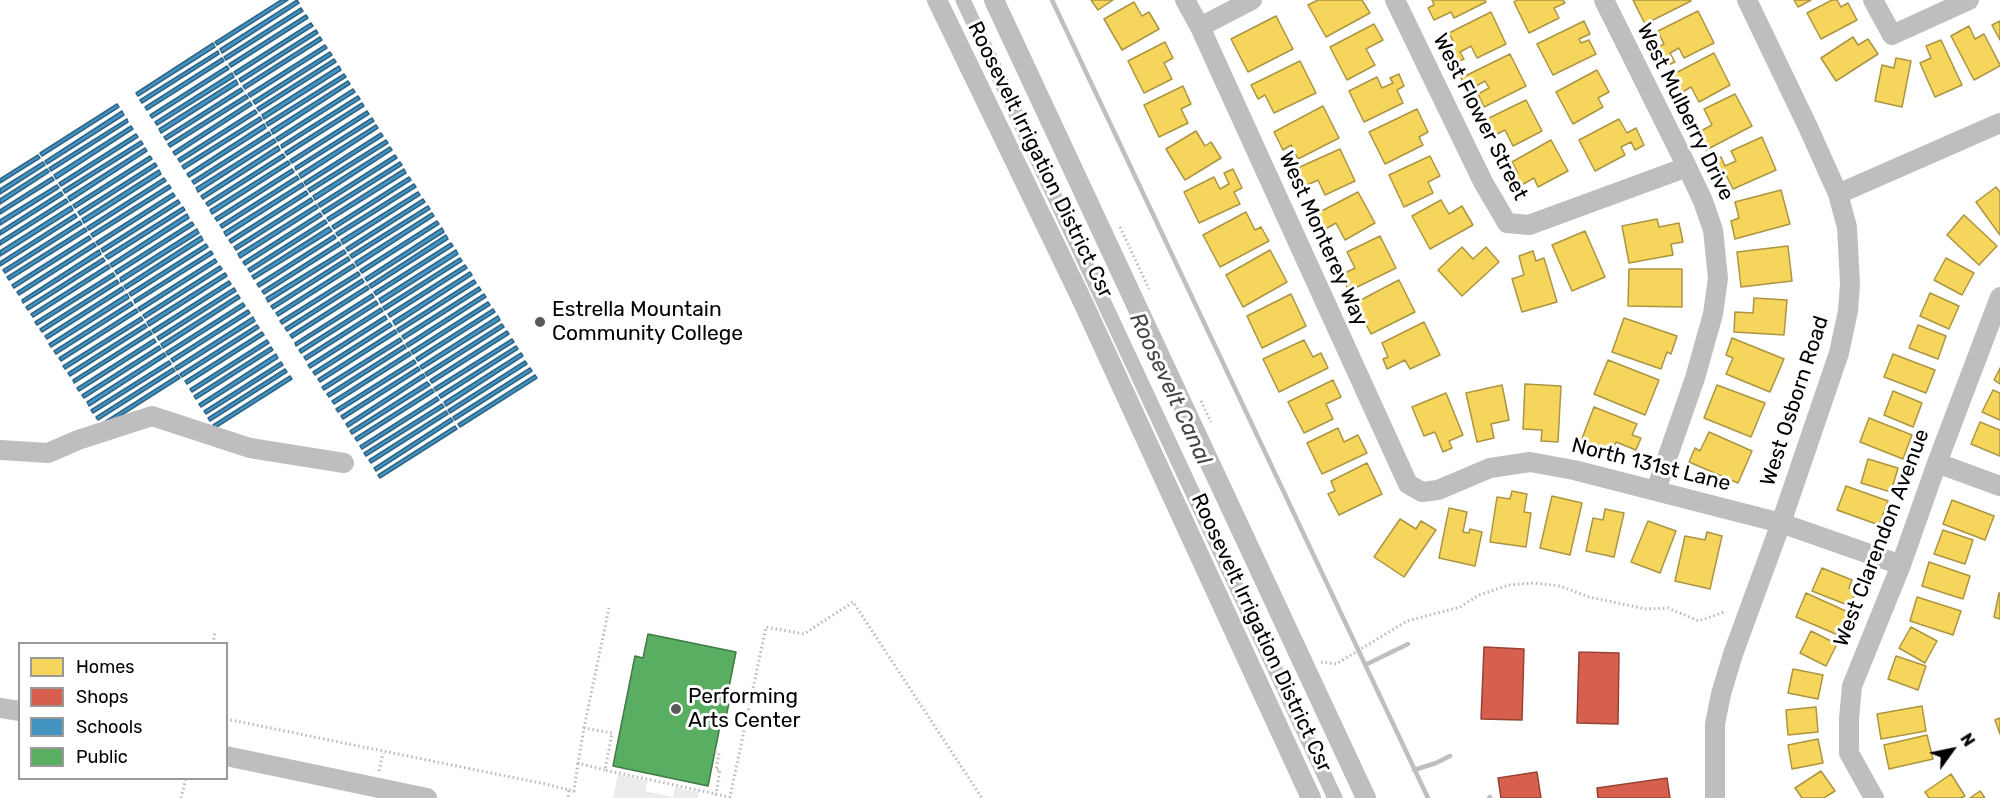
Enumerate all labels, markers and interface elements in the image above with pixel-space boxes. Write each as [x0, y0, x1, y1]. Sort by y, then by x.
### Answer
street label: Roosevelt Irrigation District Csr [962, 18, 1118, 302]
street label: West Mulberry Drive [1631, 19, 1739, 205]
street label: West Flower Street [1427, 30, 1533, 204]
street label: West Monterey Way [1273, 148, 1373, 330]
place label: Estrella Mountain Community College [552, 297, 743, 347]
water label: Roosevelt Canal [1123, 309, 1217, 469]
street label: West Osborn Road [1756, 313, 1834, 489]
marker: Estrella Mountain Community College [533, 315, 547, 329]
street label: West Clarendon Avenue [1829, 426, 1935, 650]
street label: North 131st Lane [1569, 433, 1733, 497]
street label: Roosevelt Irrigation District Csr [1185, 490, 1337, 776]
legend [18, 642, 228, 780]
text: Homes [76, 656, 134, 678]
place label: Performing Arts Center [688, 684, 800, 734]
text: Shops [76, 686, 128, 708]
marker: Performing Arts Center [669, 702, 683, 716]
text: Schools [76, 716, 142, 738]
north arrow [1922, 720, 1982, 780]
text: N [1956, 730, 1979, 750]
text: Public [76, 746, 128, 768]

